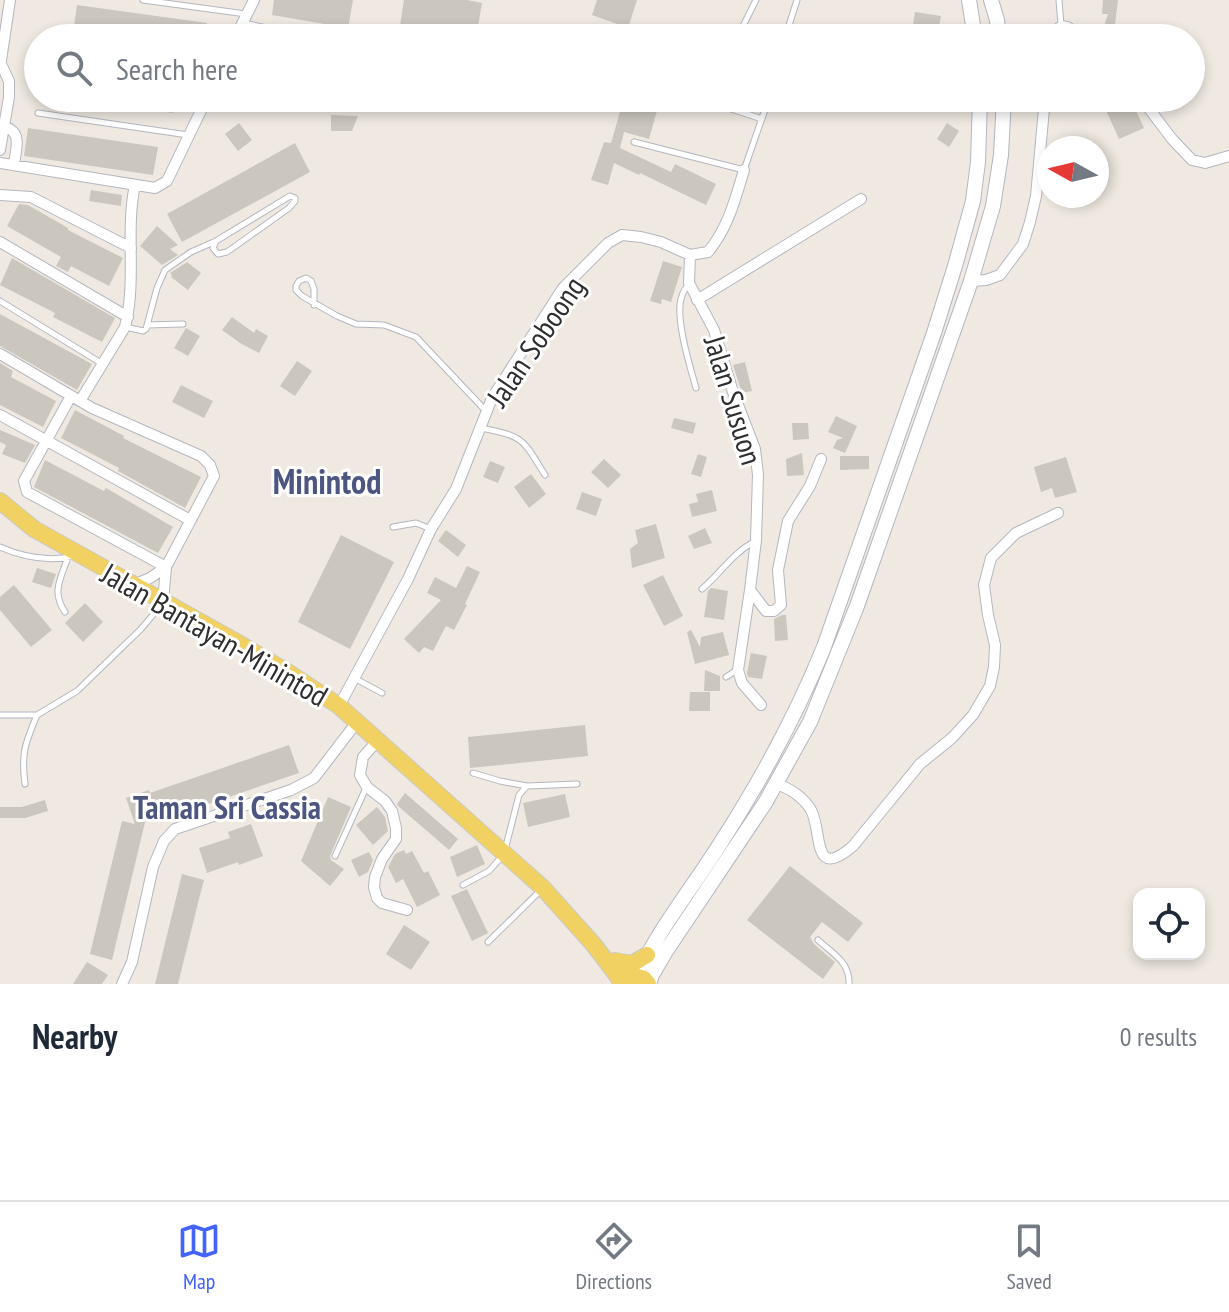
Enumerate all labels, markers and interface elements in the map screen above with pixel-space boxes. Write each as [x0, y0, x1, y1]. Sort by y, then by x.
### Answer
search box [24, 24, 1205, 112]
icon: search [52, 46, 96, 90]
text: Search here [116, 49, 238, 88]
north arrow [1037, 136, 1109, 208]
street label: Jalan Soboong [477, 268, 593, 414]
street label: Jalan Susuon [696, 330, 772, 469]
district label: Minintod [273, 459, 381, 503]
street label: Jalan Bantayan-Minintod [94, 553, 335, 715]
district label: Taman Sri Cassia [133, 786, 321, 828]
map controls [1133, 888, 1205, 960]
button: locate [1133, 888, 1205, 960]
text: Nearby [32, 1014, 117, 1058]
text: 0 results [1120, 1020, 1197, 1053]
tab: Map [177, 1219, 221, 1295]
tab: Directions [576, 1219, 652, 1295]
tab: Saved [1006, 1219, 1052, 1295]

